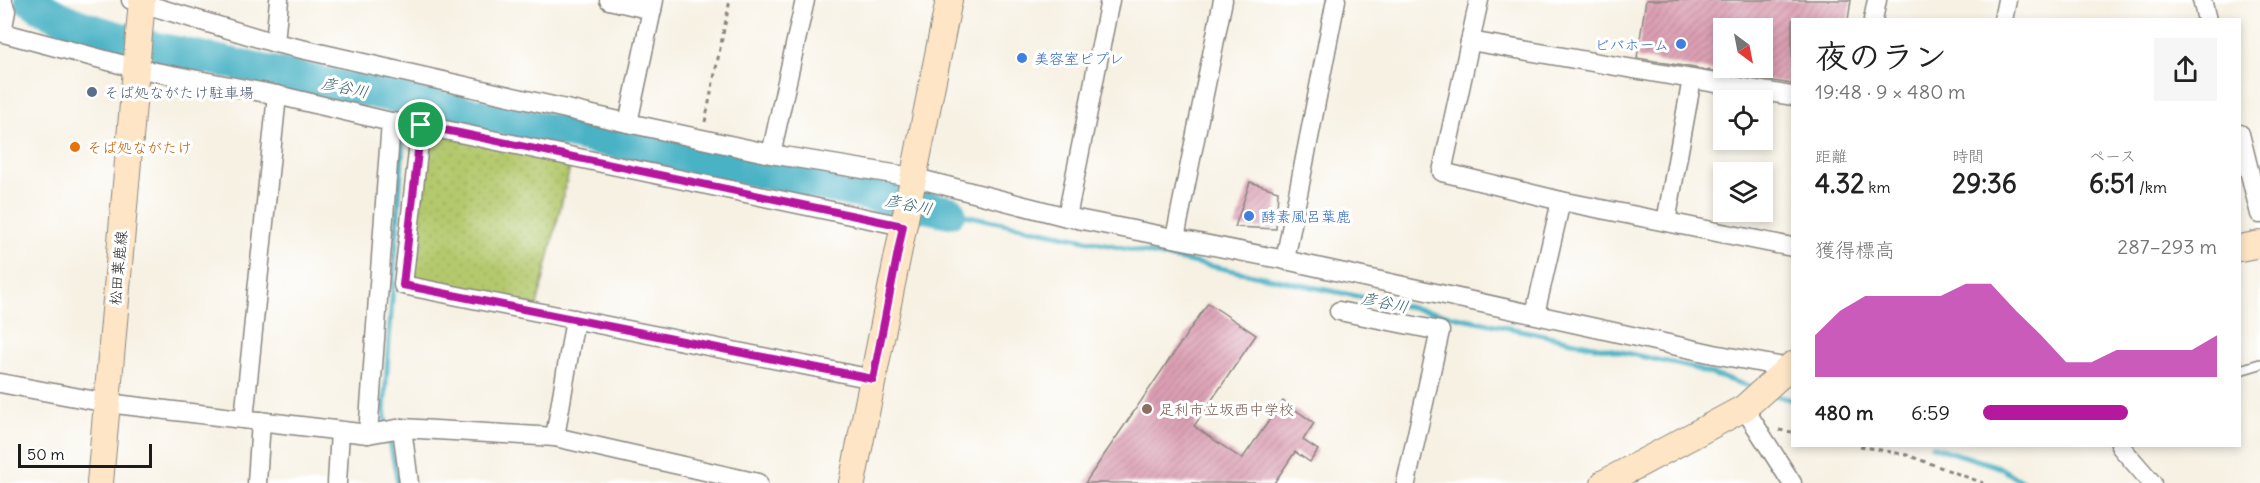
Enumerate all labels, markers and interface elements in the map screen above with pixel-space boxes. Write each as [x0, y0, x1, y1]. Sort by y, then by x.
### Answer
north arrow [1713, 18, 1773, 78]
map controls [1713, 18, 1773, 222]
place label: ビバホーム [1595, 35, 1669, 54]
text: 夜のラン [1815, 35, 1947, 77]
marker: ビバホーム [1674, 37, 1688, 51]
button: share [2154, 38, 2217, 101]
place label: 美容室ピプレ [1034, 49, 1124, 68]
marker: 美容室ピプレ [1015, 51, 1029, 65]
water label: 彦谷川 [319, 72, 371, 102]
text: 19:48 · 9 × 480 m [1815, 79, 1966, 104]
place label: そば処ながたけ駐車場 [104, 83, 254, 102]
marker: そば処ながたけ駐車場 [85, 85, 99, 99]
button: locate [1713, 90, 1773, 150]
pin [395, 99, 446, 150]
icon: arrive [404, 108, 437, 141]
place label: そば処ながたけ [87, 138, 192, 157]
marker: そば処ながたけ [68, 140, 82, 154]
text: 距離 [1815, 146, 1847, 166]
text: 時間 [1952, 146, 1984, 166]
text: ペース [2089, 146, 2136, 166]
button: layers [1713, 162, 1773, 222]
text: 4.32 [1815, 167, 1864, 200]
text: 29:36 [1952, 167, 2017, 200]
text: 6:51 [2089, 167, 2135, 200]
text: km [1864, 177, 1890, 197]
text: /km [2135, 177, 2167, 197]
water label: 彦谷川 [883, 189, 935, 219]
place label: 酵素風呂葉鹿 [1261, 207, 1351, 226]
marker: 酵素風呂葉鹿 [1242, 209, 1256, 223]
street label: 松田葉鹿線 [105, 230, 131, 306]
text: 287–293 m [2117, 234, 2217, 259]
text: 獲得標高 [1815, 237, 1895, 262]
water label: 彦谷川 [1359, 287, 1411, 317]
place label: 足利市立坂西中学校 [1159, 400, 1294, 419]
text: 480 m [1815, 400, 1874, 425]
text: 6:59 [1911, 400, 1950, 425]
marker: 足利市立坂西中学校 [1140, 402, 1154, 416]
scale bar [18, 441, 152, 468]
text: 50 m [27, 444, 65, 464]

